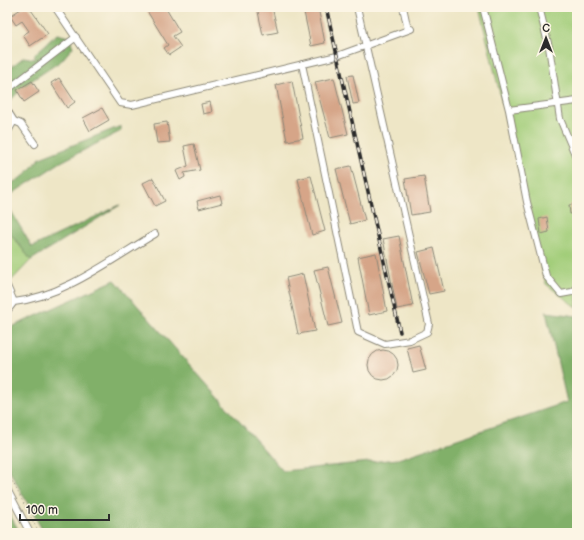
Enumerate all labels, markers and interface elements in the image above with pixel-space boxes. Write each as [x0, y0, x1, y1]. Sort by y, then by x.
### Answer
north arrow [526, 18, 566, 58]
text: С [542, 22, 550, 35]
scale bar [20, 496, 109, 522]
text: 100 m [26, 503, 58, 518]

